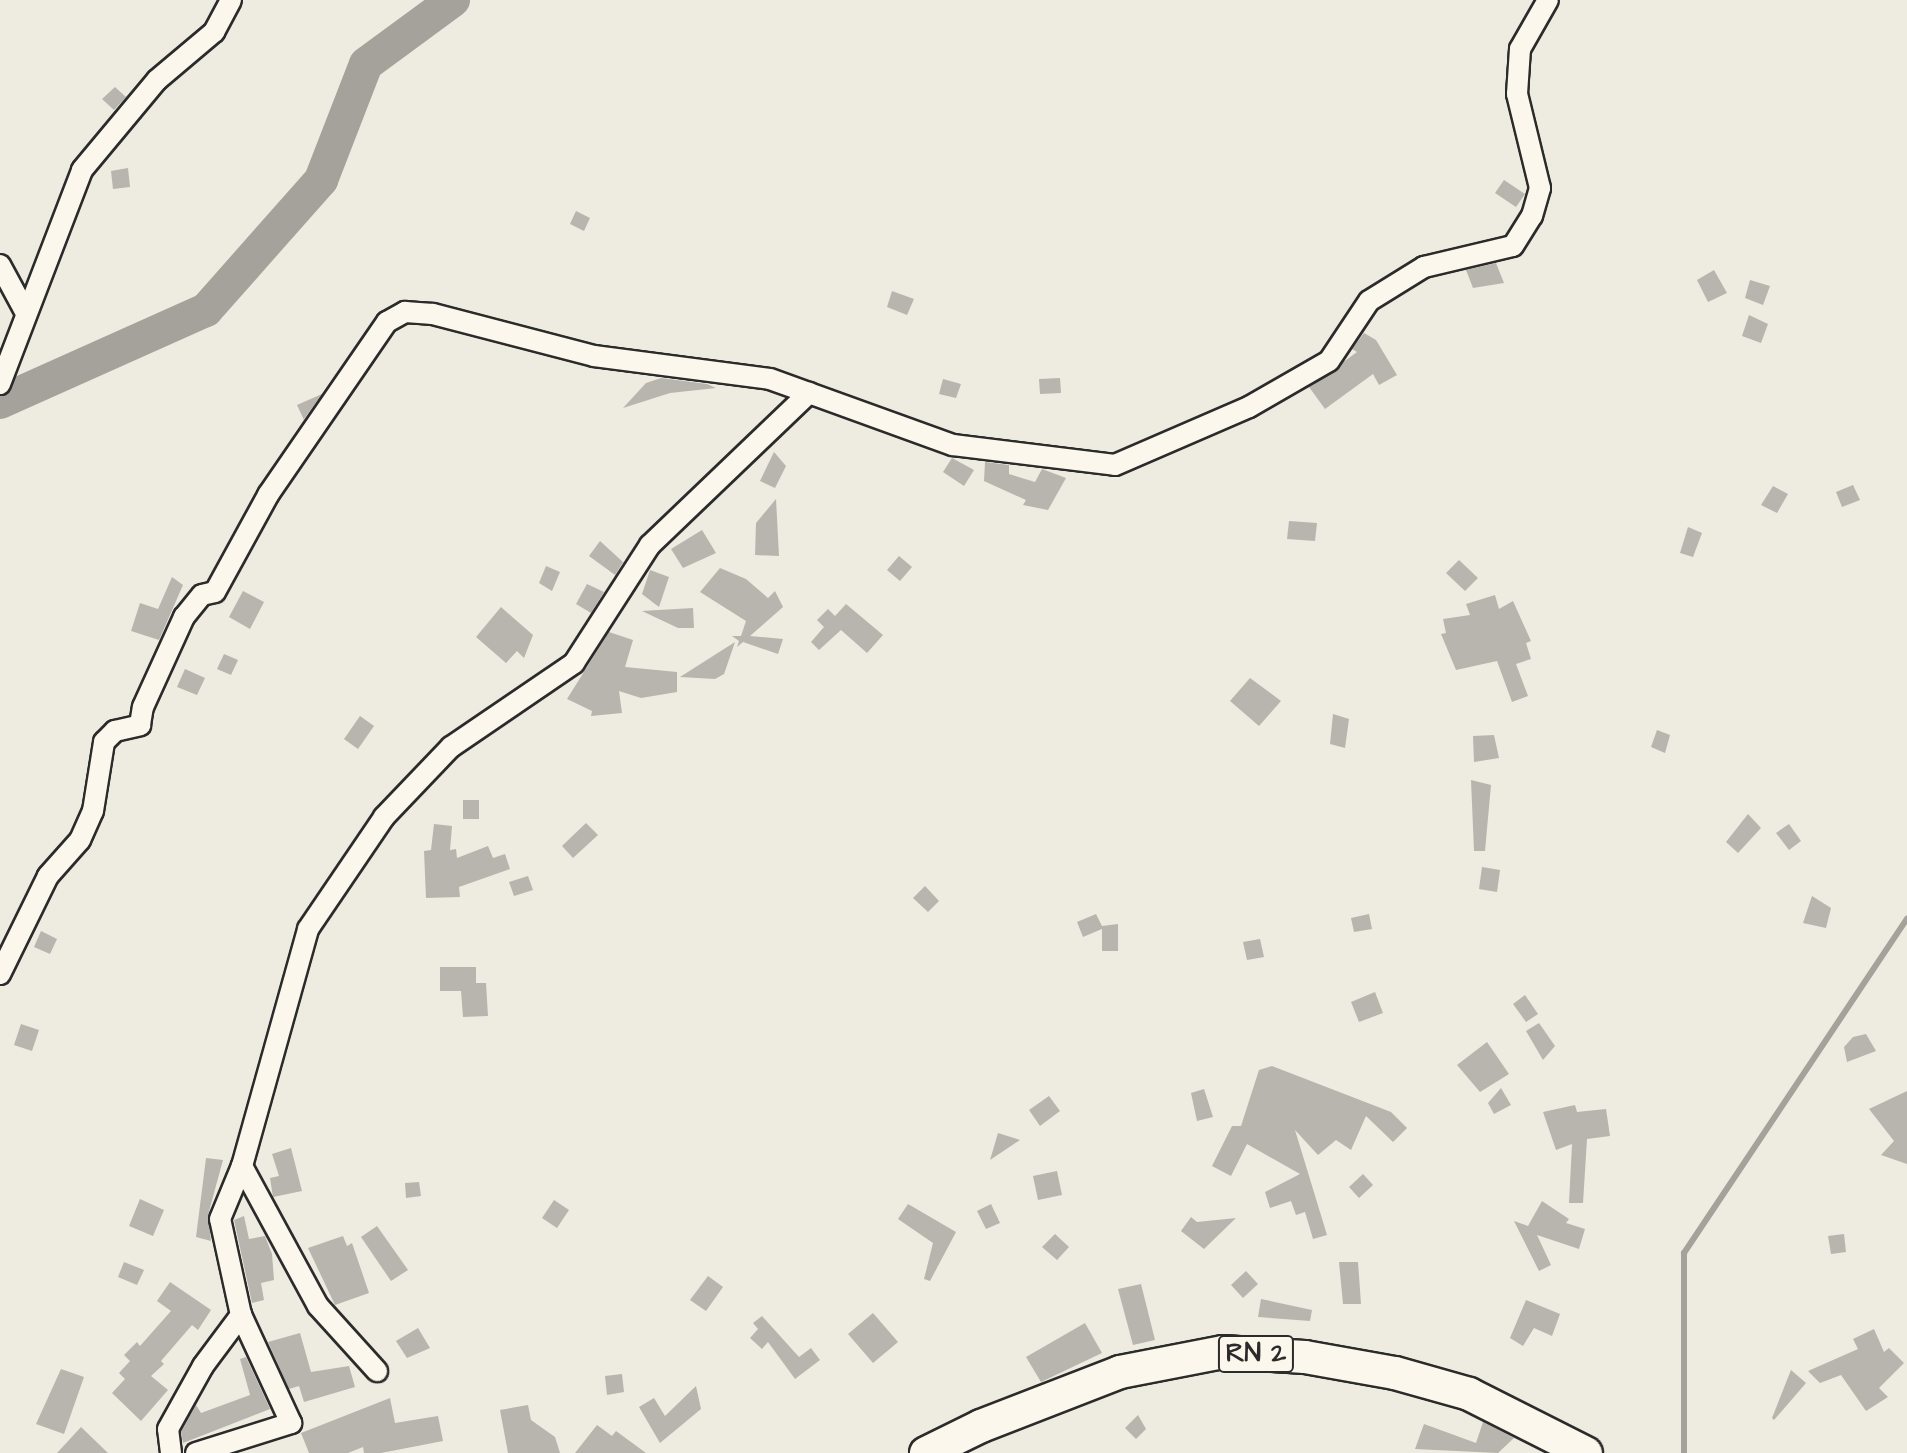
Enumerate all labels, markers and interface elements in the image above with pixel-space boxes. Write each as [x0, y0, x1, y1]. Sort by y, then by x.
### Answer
road number: RN 2 [1216, 1332, 1296, 1376]

